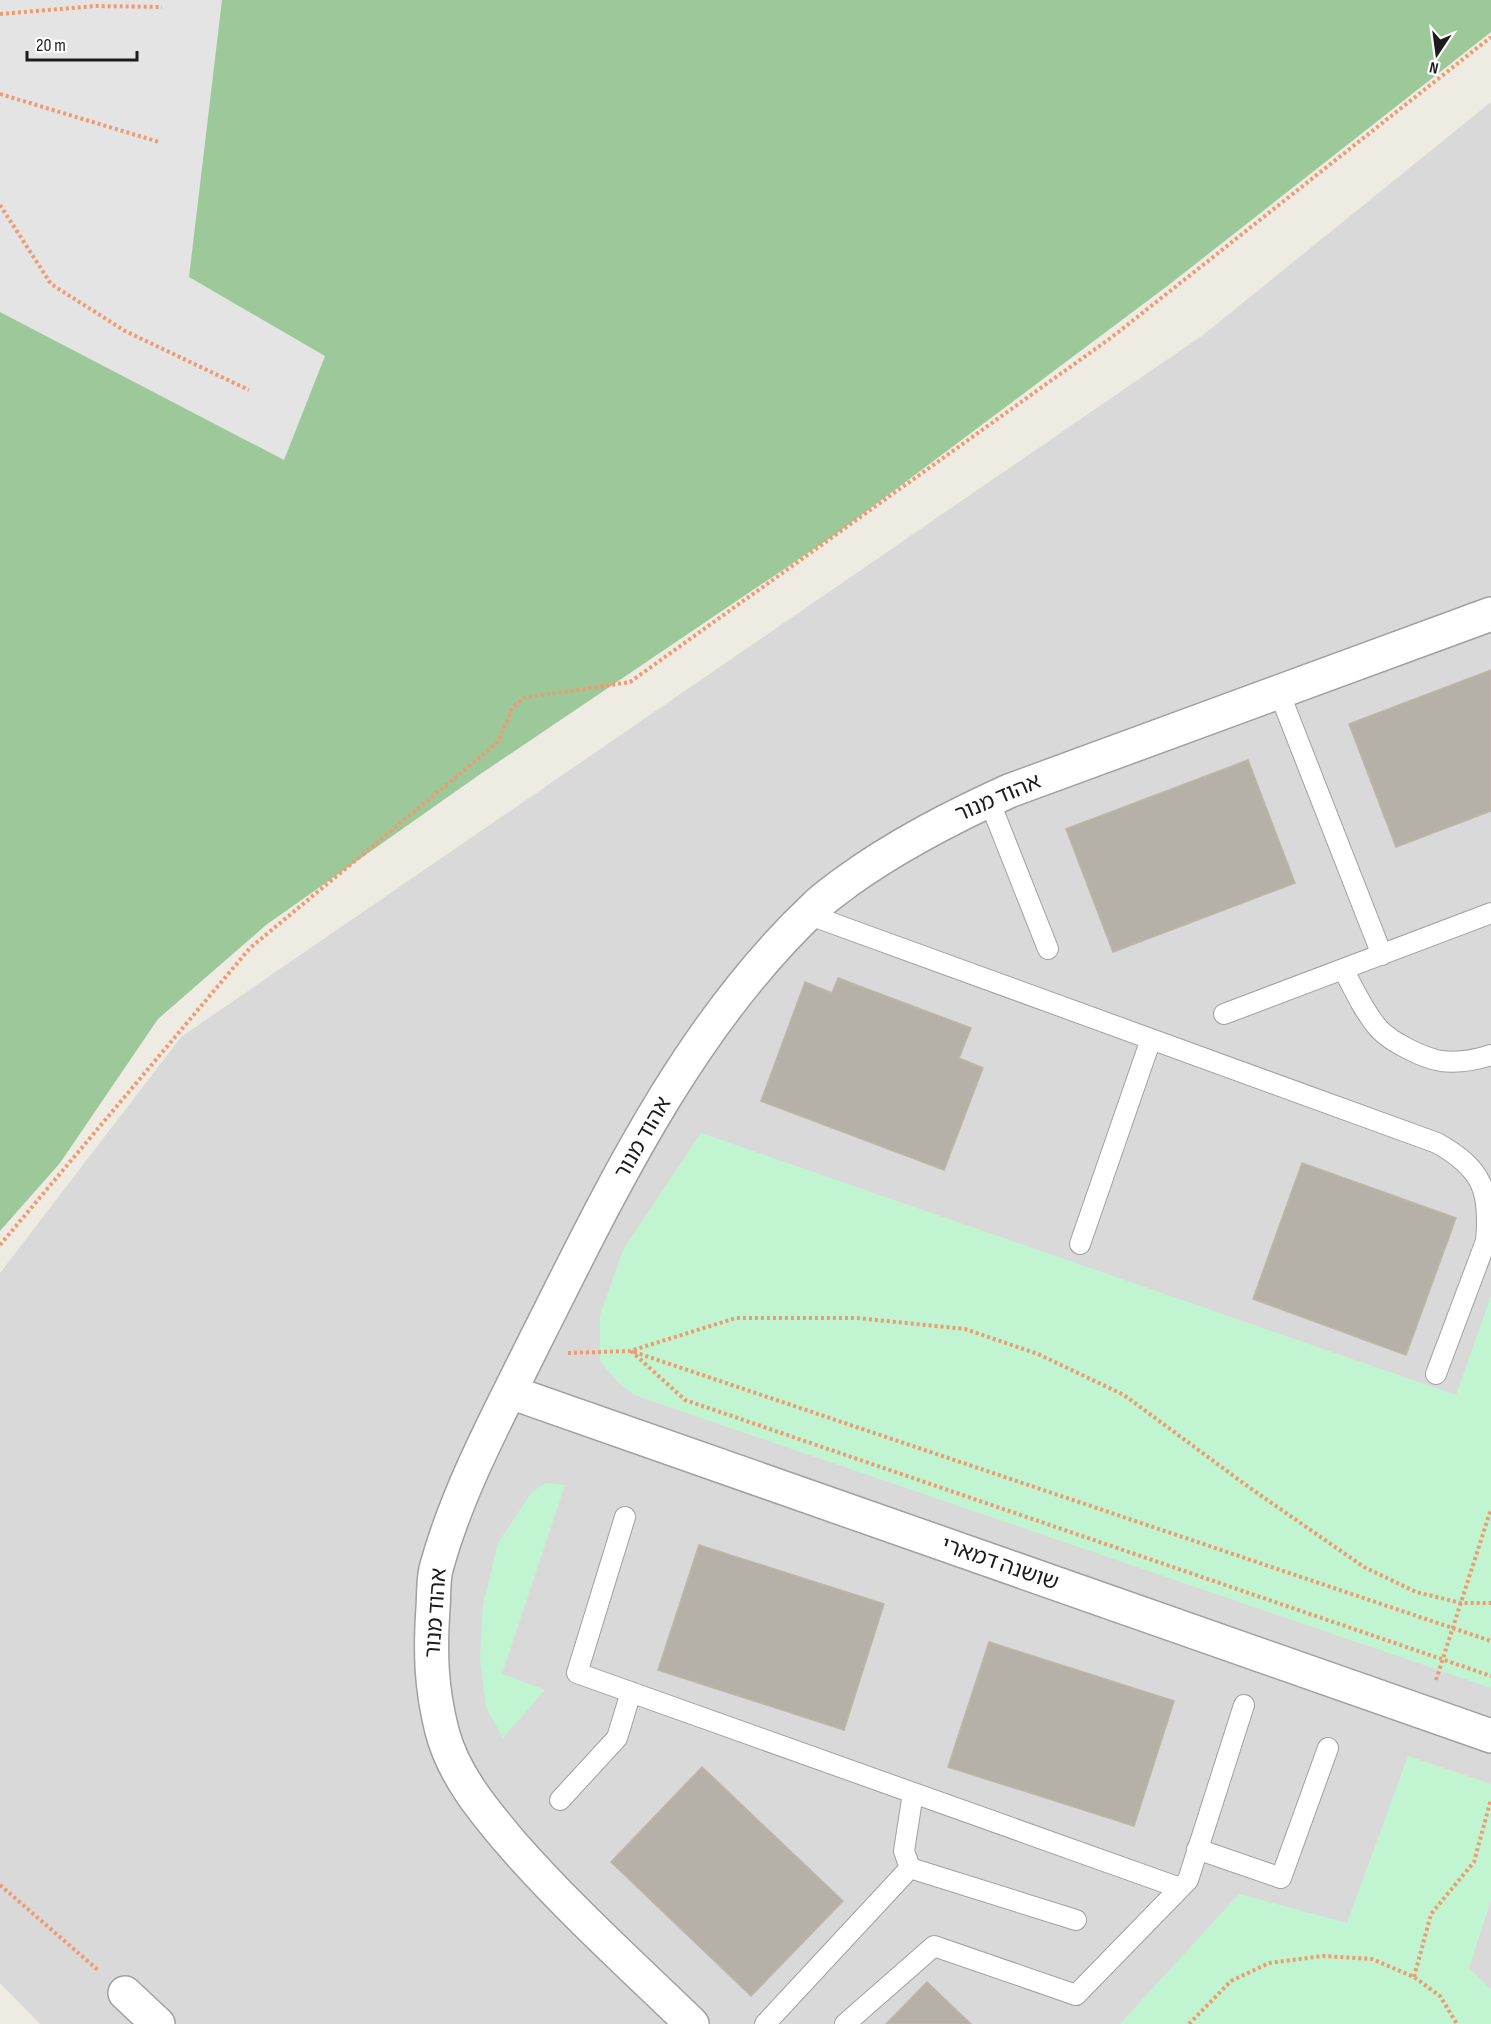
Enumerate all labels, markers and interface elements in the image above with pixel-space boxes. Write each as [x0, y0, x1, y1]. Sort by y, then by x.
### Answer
scale bar [27, 24, 136, 62]
north arrow [1407, 24, 1467, 84]
text: 20 m [36, 35, 66, 56]
text: N [1428, 57, 1440, 77]
street label: אהוד מנור [951, 768, 1045, 828]
street label: אהוד מנור [609, 1092, 677, 1184]
street label: שושנה דמארי [938, 1531, 1062, 1597]
street label: אהוד מנור [419, 1567, 453, 1659]

